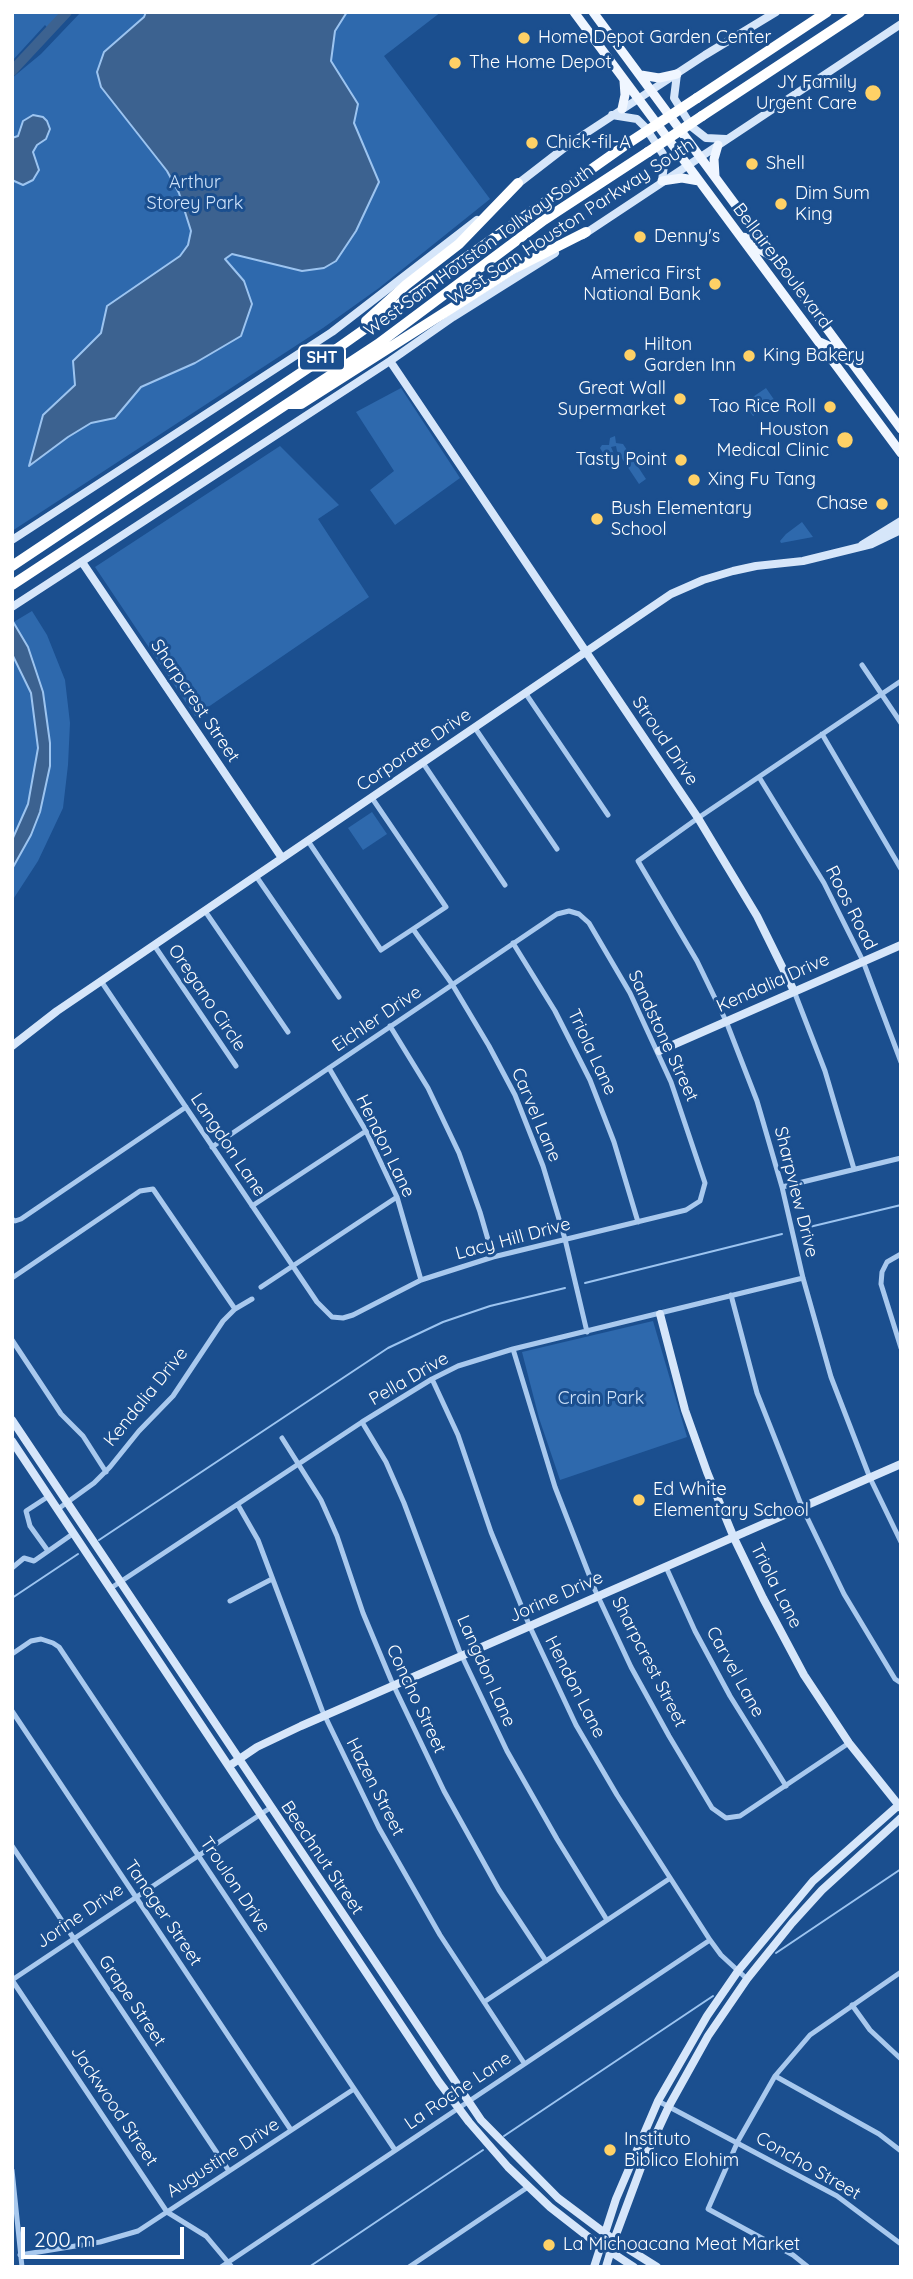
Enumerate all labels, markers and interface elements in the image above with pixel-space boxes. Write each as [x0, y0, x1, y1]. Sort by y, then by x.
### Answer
place label: Home Depot Garden Center [538, 27, 771, 49]
marker: Home Depot Garden Center [516, 30, 532, 46]
place label: The Home Depot [469, 52, 612, 74]
marker: The Home Depot [447, 55, 463, 71]
place label: JY Family Urgent Care [756, 72, 857, 114]
marker: JY Family Urgent Care [863, 83, 883, 103]
place label: Chick-fil-A [546, 132, 631, 154]
street label: West Sam Houston Parkway South [444, 134, 698, 310]
marker: Chick-fil-A [524, 135, 540, 151]
place label: Shell [766, 153, 805, 175]
marker: Shell [744, 156, 760, 172]
street label: West Sam Houston Tollway South [360, 160, 598, 342]
park label: Arthur Storey Park [147, 172, 243, 214]
place label: Dim Sum King [795, 183, 870, 226]
marker: Dim Sum King [773, 196, 789, 212]
street label: Bellaire Boulevard [728, 199, 836, 333]
place label: Denny's [654, 226, 720, 248]
marker: Denny's [632, 229, 648, 245]
place label: America First National Bank [583, 263, 701, 306]
marker: America First National Bank [707, 276, 723, 292]
place label: Hilton Garden Inn [644, 334, 736, 376]
place label: King Bakery [763, 345, 865, 367]
road number: SHT [299, 346, 345, 370]
marker: Hilton Garden Inn [622, 347, 638, 363]
marker: King Bakery [741, 348, 757, 364]
place label: Great Wall Supermarket [558, 378, 666, 420]
marker: Great Wall Supermarket [672, 391, 688, 407]
place label: Tao Rice Roll [709, 396, 816, 418]
marker: Tao Rice Roll [822, 399, 838, 415]
place label: Houston Medical Clinic [717, 419, 829, 462]
marker: Houston Medical Clinic [835, 430, 855, 450]
place label: Tasty Point [576, 449, 667, 471]
marker: Tasty Point [673, 452, 689, 468]
place label: Xing Fu Tang [708, 469, 816, 491]
marker: Xing Fu Tang [686, 472, 702, 488]
place label: Chase [817, 493, 868, 515]
marker: Chase [874, 496, 890, 512]
place label: Bush Elementary School [611, 498, 752, 540]
marker: Bush Elementary School [589, 511, 605, 527]
street label: Sharpcrest Street [146, 635, 244, 767]
street label: Stroud Drive [627, 692, 703, 790]
street label: Corporate Drive [353, 704, 475, 796]
street label: Roos Road [821, 862, 881, 954]
street label: Oregano Circle [163, 940, 251, 1056]
street label: Kendalia Drive [713, 948, 833, 1018]
street label: Sandstone Street [623, 967, 703, 1105]
street label: Eichler Drive [328, 981, 426, 1057]
street label: Triola Lane [563, 1006, 621, 1098]
street label: Carvel Lane [506, 1065, 566, 1165]
street label: Langdon Lane [186, 1089, 270, 1201]
street label: Hendon Lane [351, 1091, 419, 1201]
street label: Sharpview Drive [769, 1124, 823, 1260]
street label: Lacy Hill Drive [453, 1213, 573, 1265]
street label: Kendalia Drive [99, 1343, 193, 1451]
street label: Pella Drive [365, 1348, 453, 1410]
park label: Crain Park [558, 1388, 644, 1410]
place label: Ed White Elementary School [653, 1479, 809, 1522]
marker: Ed White Elementary School [631, 1492, 647, 1508]
street label: Triola Lane [745, 1540, 807, 1632]
street label: Jorine Drive [506, 1567, 606, 1627]
street label: Sharpcrest Street [607, 1593, 691, 1731]
street label: Langdon Lane [452, 1612, 520, 1730]
street label: Carvel Lane [701, 1623, 769, 1721]
street label: Hendon Lane [540, 1632, 610, 1742]
street label: Concho Street [381, 1641, 451, 1757]
street label: Hazen Street [341, 1734, 409, 1840]
street label: Beechnut Street [276, 1797, 368, 1919]
street label: Troulon Drive [195, 1833, 275, 1937]
street label: Tanager Street [120, 1856, 206, 1970]
street label: Jorine Drive [32, 1879, 128, 1953]
street label: Grape Street [94, 1951, 170, 2051]
street label: Jackwood Street [66, 2042, 162, 2170]
street label: La Roche Lane [401, 2047, 515, 2135]
street label: Augustine Drive [163, 2114, 283, 2202]
street label: Concho Street [752, 2127, 864, 2205]
place label: Instituto Biblico Elohim [624, 2129, 739, 2172]
marker: Instituto Biblico Elohim [602, 2142, 618, 2158]
scale bar [24, 2212, 187, 2256]
text: 200 m [34, 2226, 96, 2252]
place label: La Michoacana Meat Market [563, 2234, 800, 2256]
marker: La Michoacana Meat Market [541, 2237, 557, 2253]

